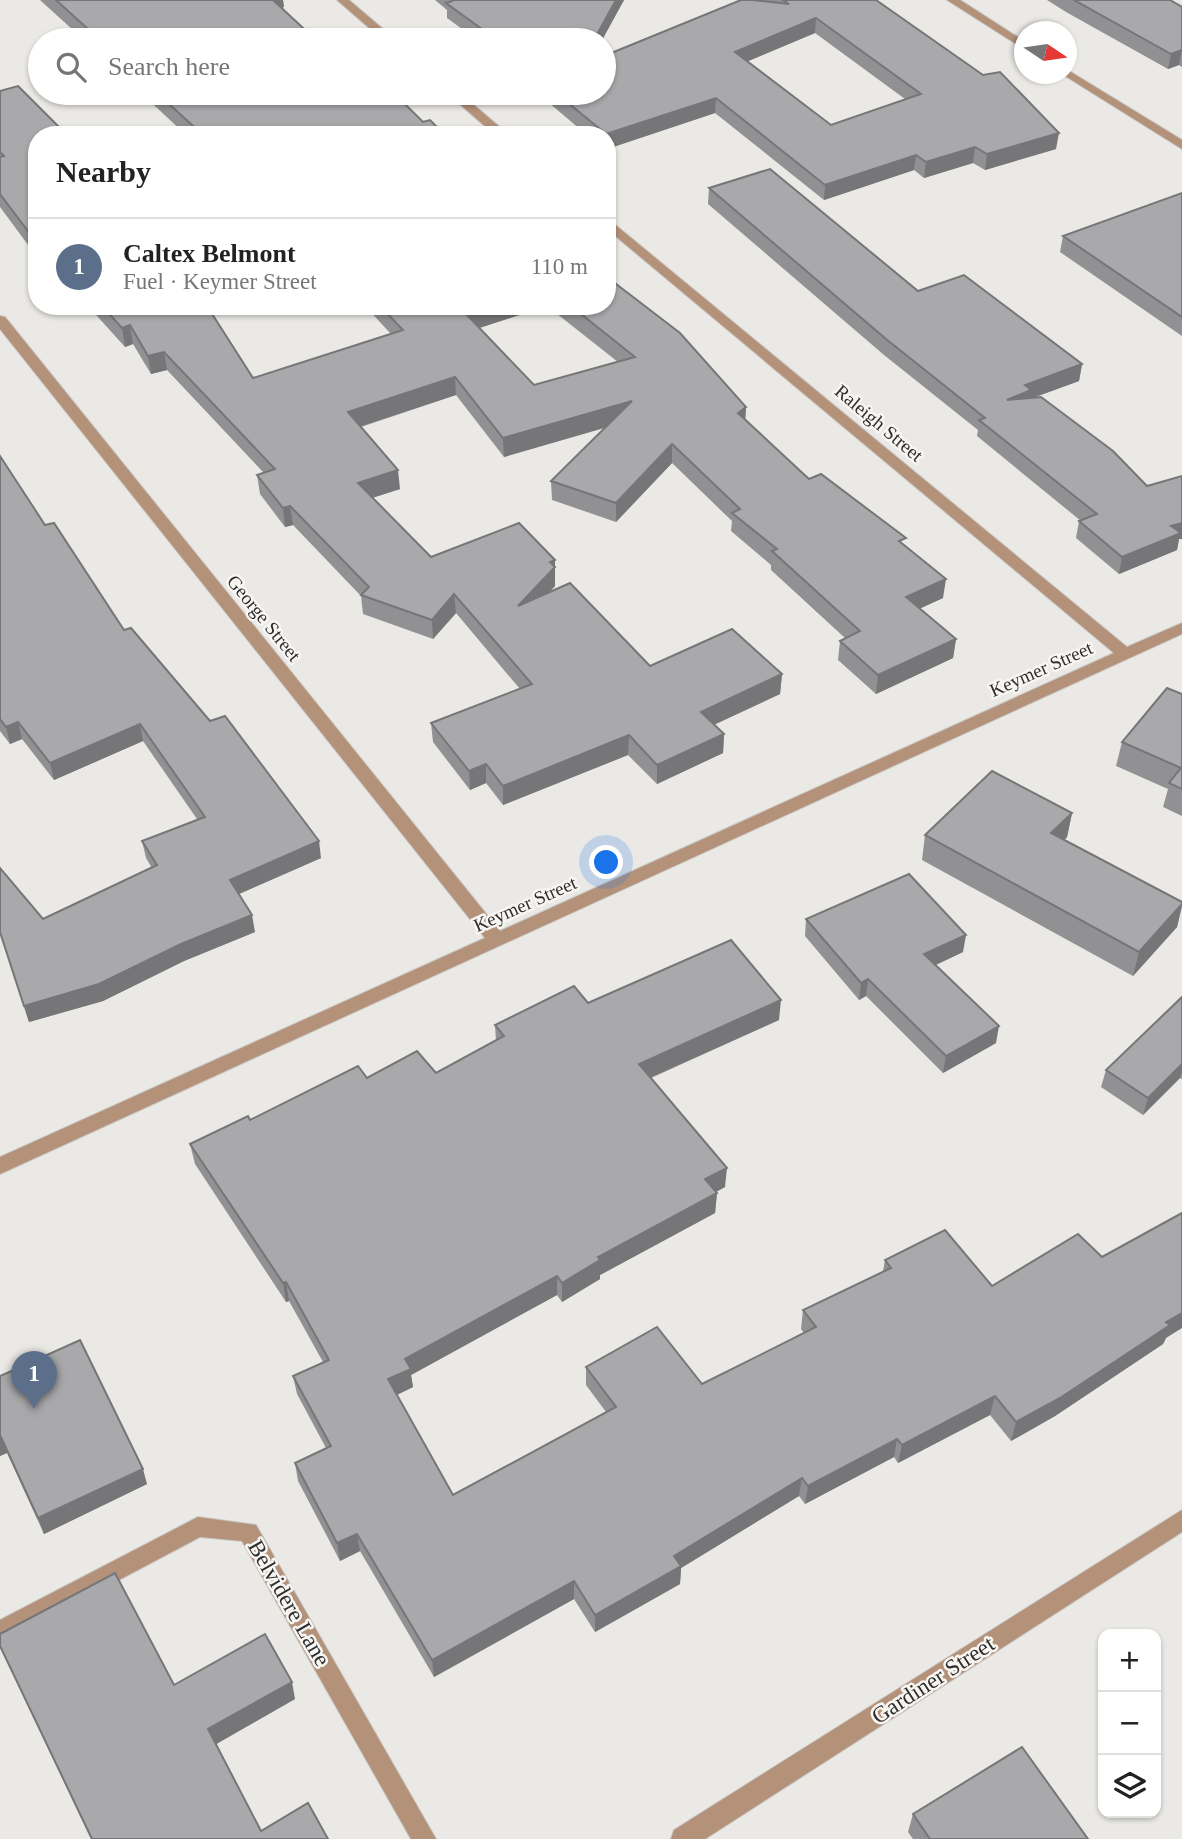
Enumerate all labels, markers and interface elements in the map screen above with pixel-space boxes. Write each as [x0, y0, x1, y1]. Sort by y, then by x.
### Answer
north arrow [1014, 21, 1077, 84]
search box [28, 28, 616, 105]
icon: search [52, 48, 90, 86]
text: Search here [108, 52, 230, 81]
text: Nearby [56, 155, 151, 188]
text: Caltex Belmont [123, 239, 296, 268]
text: 1 [73, 254, 85, 279]
text: 110 m [531, 254, 588, 279]
text: Fuel · Keymer Street [123, 269, 317, 294]
street label: Raleigh Street [831, 380, 928, 466]
street label: George Street [223, 571, 306, 666]
street label: Keymer Street [986, 637, 1096, 701]
your location [589, 845, 623, 879]
street label: Keymer Street [470, 872, 580, 936]
pin: 1 [11, 1351, 57, 1409]
street label: Belvidere Lane [243, 1536, 335, 1670]
map controls [1098, 1629, 1161, 1818]
button: + [1098, 1629, 1161, 1692]
street label: Gardiner Street [867, 1631, 999, 1729]
button: − [1098, 1692, 1161, 1755]
button: layers [1098, 1755, 1161, 1818]

